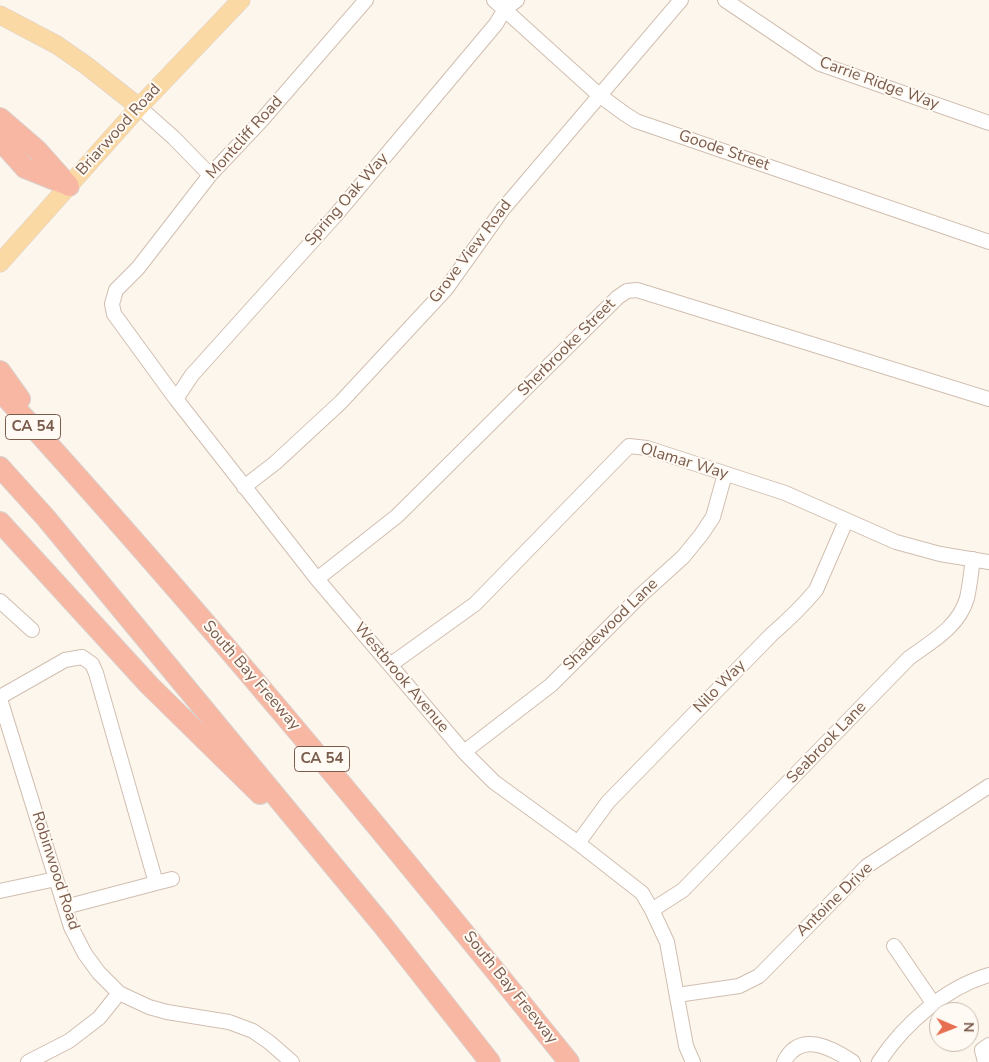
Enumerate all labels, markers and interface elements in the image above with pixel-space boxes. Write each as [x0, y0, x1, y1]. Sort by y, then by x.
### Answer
street label: Carrie Ridge Way [817, 53, 941, 115]
street label: Briarwood Road [73, 80, 165, 180]
street label: Montcliff Road [203, 93, 287, 183]
street label: Goode Street [676, 126, 772, 176]
street label: Spring Oak Way [301, 149, 393, 251]
street label: Grove View Road [426, 196, 516, 308]
street label: Sherbrooke Street [514, 295, 620, 401]
road number: CA 54 [5, 414, 60, 440]
street label: Olamar Way [638, 440, 730, 484]
street label: Shadewood Lane [560, 575, 662, 675]
street label: South Bay Freeway [198, 617, 304, 735]
street label: Westbrook Avenue [349, 619, 453, 737]
street label: Nilo Way [690, 656, 750, 718]
street label: Seabrook Lane [783, 698, 871, 788]
road number: CA 54 [294, 746, 350, 772]
street label: Robinwood Road [27, 809, 83, 933]
street label: Antoine Drive [793, 859, 877, 941]
street label: South Bay Freeway [459, 928, 561, 1048]
north arrow [929, 1002, 979, 1052]
text: N [959, 1022, 978, 1033]

